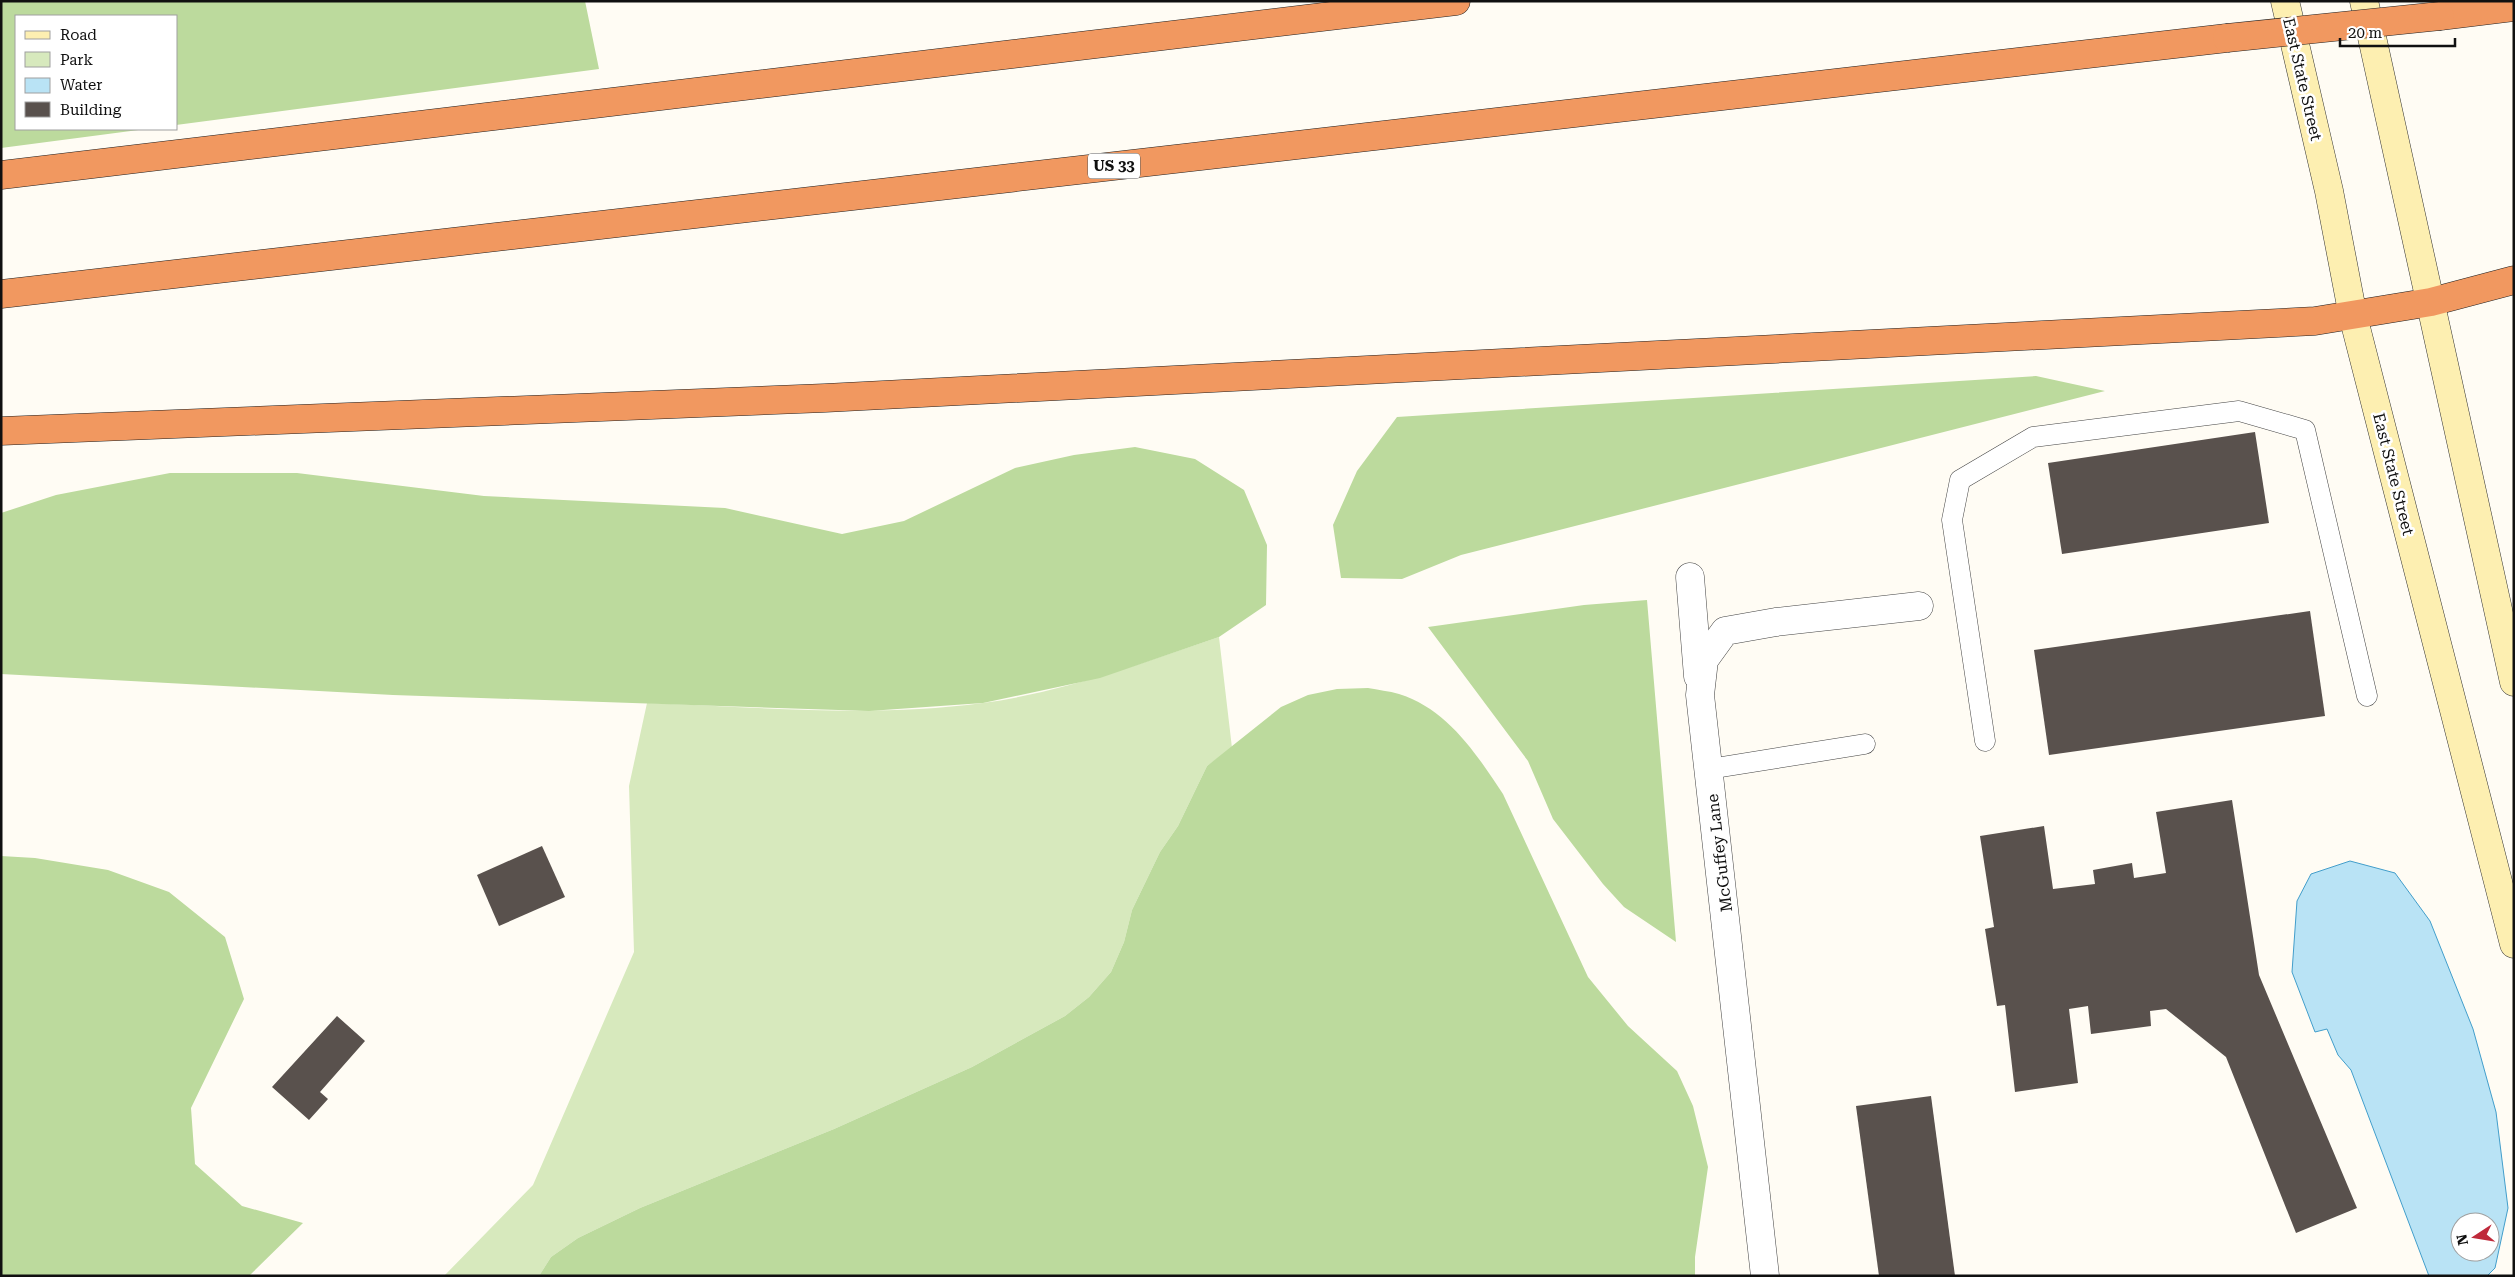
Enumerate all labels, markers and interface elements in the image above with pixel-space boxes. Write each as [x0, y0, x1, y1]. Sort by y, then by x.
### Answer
legend [15, 15, 178, 130]
scale bar [2340, 15, 2455, 47]
street label: East State Street [2279, 16, 2326, 142]
text: 20 m [2348, 24, 2383, 42]
text: Road [60, 26, 97, 44]
text: Park [60, 51, 94, 69]
text: Water [60, 76, 102, 94]
text: Building [60, 101, 122, 119]
road number: US 33 [1088, 154, 1140, 178]
street label: East State Street [2369, 411, 2418, 537]
street label: McGuffey Lane [1703, 793, 1736, 913]
north arrow [2450, 1212, 2500, 1262]
text: N [2453, 1233, 2471, 1247]

